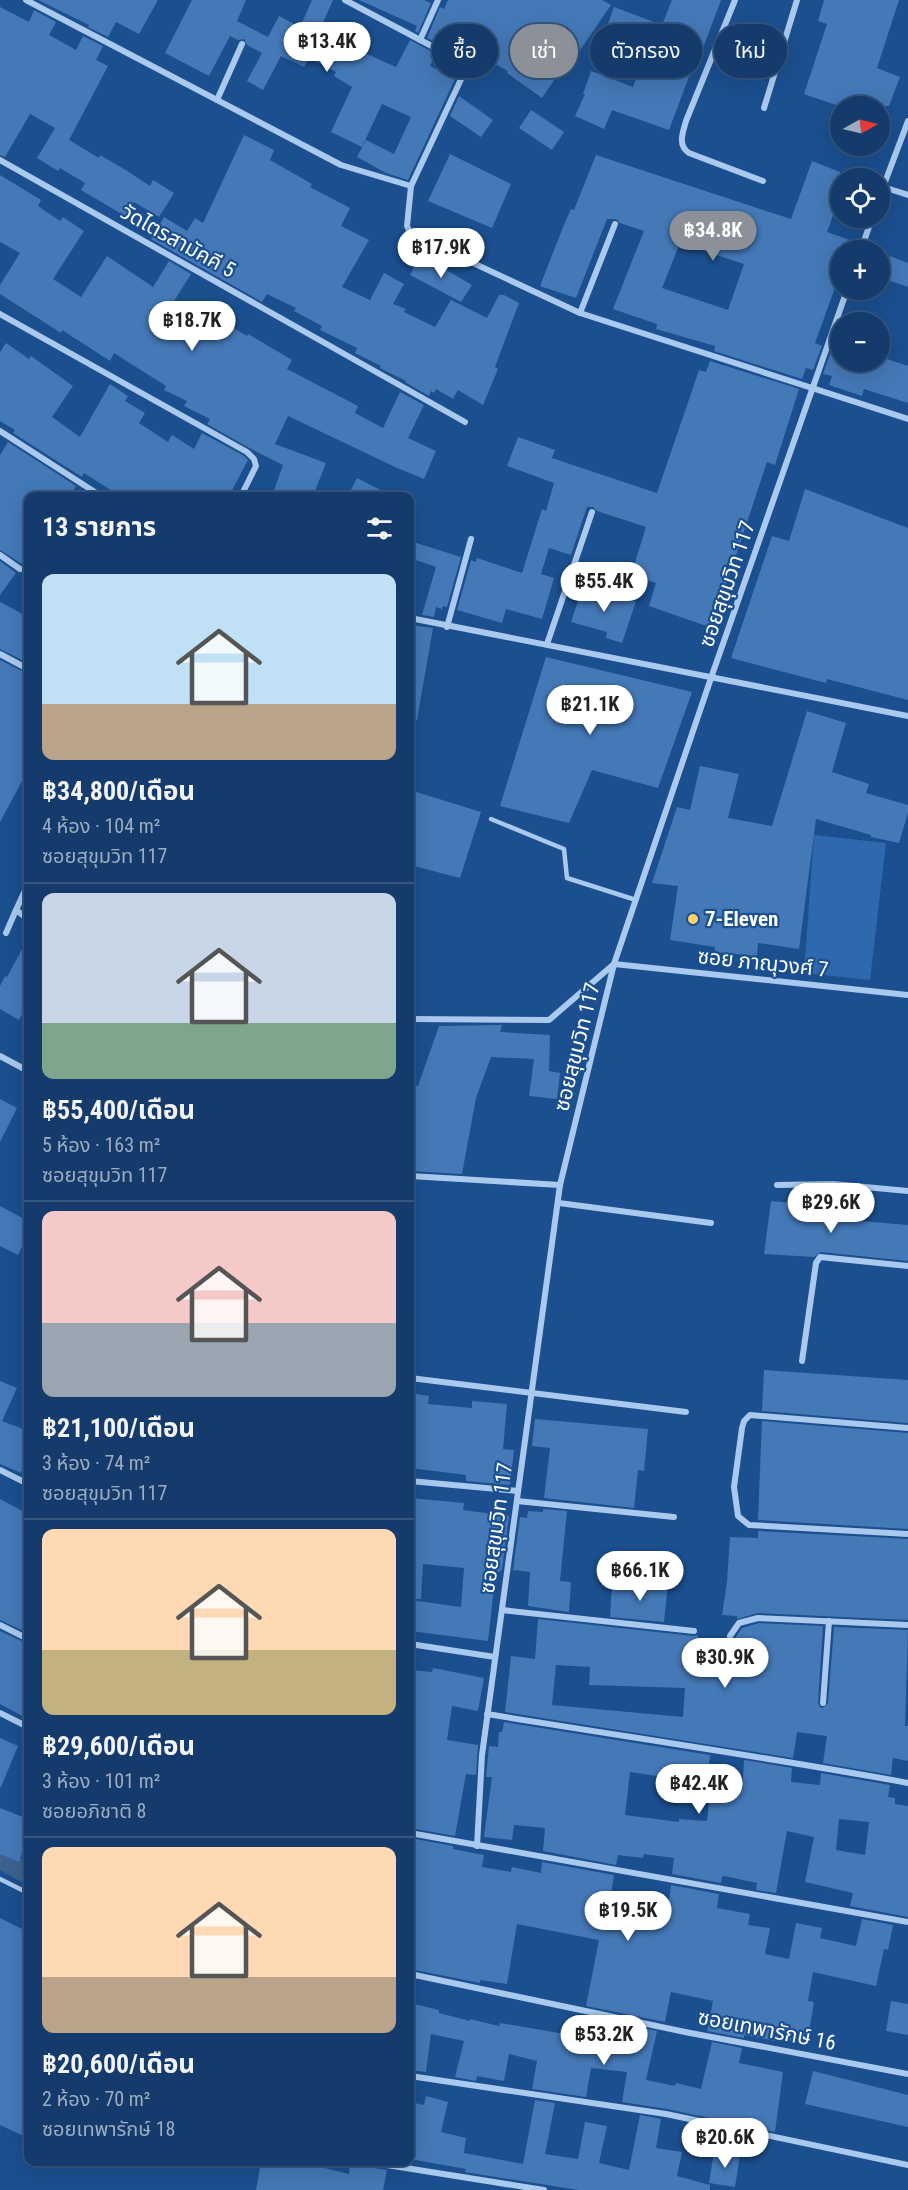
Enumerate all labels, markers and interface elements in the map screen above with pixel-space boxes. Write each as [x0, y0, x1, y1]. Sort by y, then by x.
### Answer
pin: ฿13.4K [278, 22, 376, 73]
chip: ซื้อ [432, 24, 498, 78]
chip: เช่า [510, 24, 578, 78]
chip: ตัวกรอง [590, 24, 702, 78]
chip: ใหม่ [714, 24, 787, 78]
text: ฿13.4K [298, 29, 356, 53]
north arrow [830, 96, 890, 156]
map controls [830, 96, 890, 372]
button: locate [830, 168, 890, 228]
street label: วัดไตรสามัคคี 5 [116, 200, 240, 282]
pin: ฿34.8K [664, 211, 762, 262]
text: ฿34.8K [684, 218, 742, 242]
pin: ฿17.9K [392, 228, 490, 279]
text: ฿17.9K [412, 235, 470, 259]
button: + [830, 240, 890, 300]
pin: ฿18.7K [143, 301, 241, 352]
text: ฿18.7K [163, 308, 221, 332]
button: − [830, 312, 890, 372]
text: 13 รายการ [42, 512, 156, 542]
icon: filters [363, 512, 396, 545]
street label: ซอยสุขุมวิท 117 [694, 518, 761, 650]
pin: ฿55.4K [555, 562, 653, 613]
text: ฿55.4K [575, 569, 633, 593]
icon: home [165, 613, 273, 721]
pin: ฿21.1K [541, 685, 639, 736]
text: ฿21.1K [561, 692, 619, 716]
text: ฿34,800/เดือน [42, 776, 195, 806]
text: 4 ห้อง · 104 m² [42, 814, 160, 838]
text: ซอยสุขุมวิท 117 [42, 844, 167, 868]
place label: 7-Eleven [705, 907, 778, 931]
marker: 7-Eleven [686, 912, 700, 926]
icon: home [165, 932, 273, 1040]
street label: ซอย ภาณุวงศ์ 7 [696, 944, 830, 983]
street label: ซอยสุขุมวิท 117 [549, 980, 606, 1114]
text: ฿55,400/เดือน [42, 1095, 195, 1125]
text: 5 ห้อง · 163 m² [42, 1133, 160, 1157]
text: ซอยสุขุมวิท 117 [42, 1163, 167, 1187]
pin: ฿29.6K [782, 1183, 880, 1234]
text: ฿29.6K [802, 1190, 860, 1214]
icon: home [165, 1250, 273, 1358]
text: ฿21,100/เดือน [42, 1413, 195, 1443]
text: 3 ห้อง · 74 m² [42, 1451, 150, 1475]
street label: ซอยสุขุมวิท 117 [475, 1461, 518, 1595]
text: ซอยสุขุมวิท 117 [42, 1481, 167, 1505]
pin: ฿66.1K [591, 1551, 689, 1602]
text: ฿66.1K [611, 1558, 669, 1582]
icon: home [165, 1568, 273, 1676]
pin: ฿30.9K [676, 1638, 774, 1689]
text: ฿30.9K [696, 1645, 754, 1669]
text: ฿29,600/เดือน [42, 1731, 195, 1761]
pin: ฿42.4K [650, 1764, 748, 1815]
text: 3 ห้อง · 101 m² [42, 1769, 160, 1793]
text: ฿42.4K [670, 1771, 728, 1795]
text: ซอยอภิชาติ 8 [42, 1799, 146, 1823]
icon: home [165, 1886, 273, 1994]
pin: ฿19.5K [579, 1891, 677, 1942]
text: ฿19.5K [599, 1898, 657, 1922]
street label: ซอยเทพารักษ์ 16 [696, 2005, 838, 2055]
pin: ฿53.2K [555, 2015, 653, 2066]
text: ฿53.2K [575, 2022, 633, 2046]
text: ฿20,600/เดือน [42, 2049, 195, 2079]
text: 2 ห้อง · 70 m² [42, 2087, 150, 2111]
text: ซอยเทพารักษ์ 18 [42, 2117, 175, 2141]
pin: ฿20.6K [676, 2118, 774, 2169]
text: ฿20.6K [696, 2125, 754, 2149]

